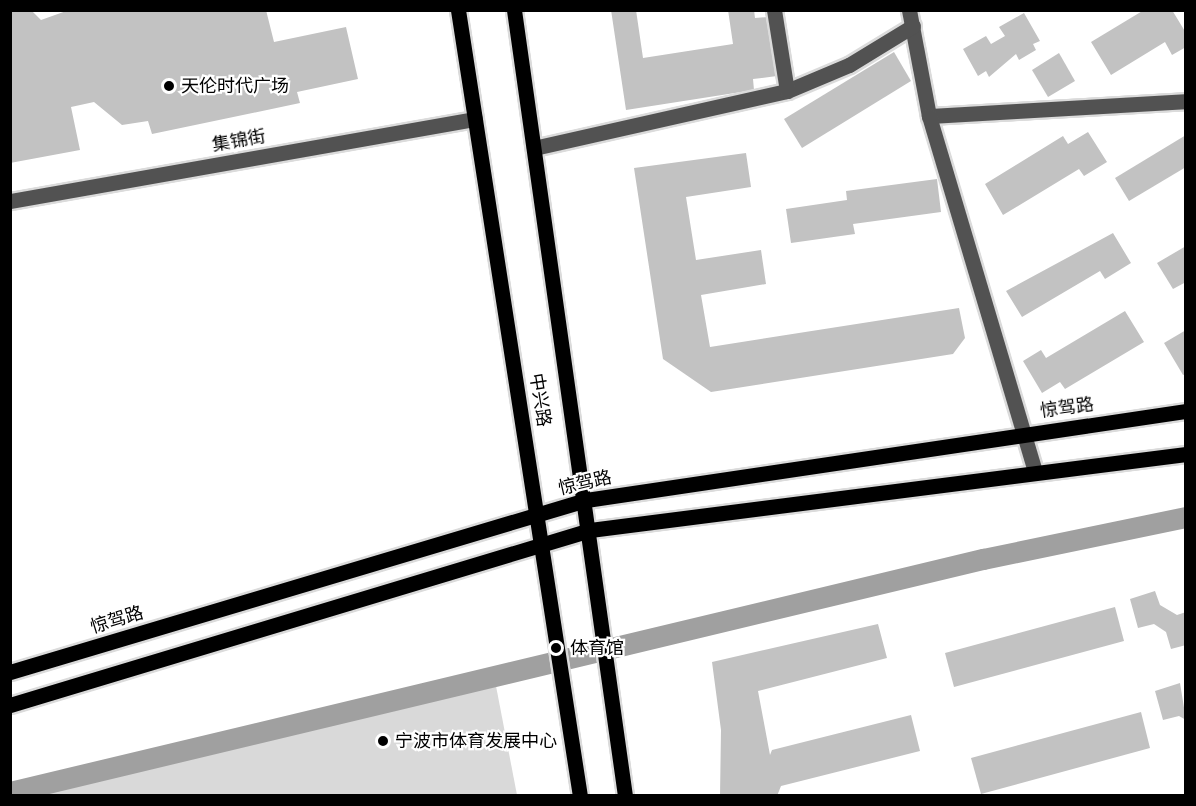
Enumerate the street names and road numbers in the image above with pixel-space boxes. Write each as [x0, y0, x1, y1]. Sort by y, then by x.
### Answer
street label: 集锦街 [211, 126, 267, 156]
street label: 中兴路 [525, 372, 555, 428]
street label: 惊驾路 [1039, 394, 1095, 422]
street label: 惊驾路 [556, 466, 614, 500]
street label: 惊驾路 [88, 602, 146, 638]

